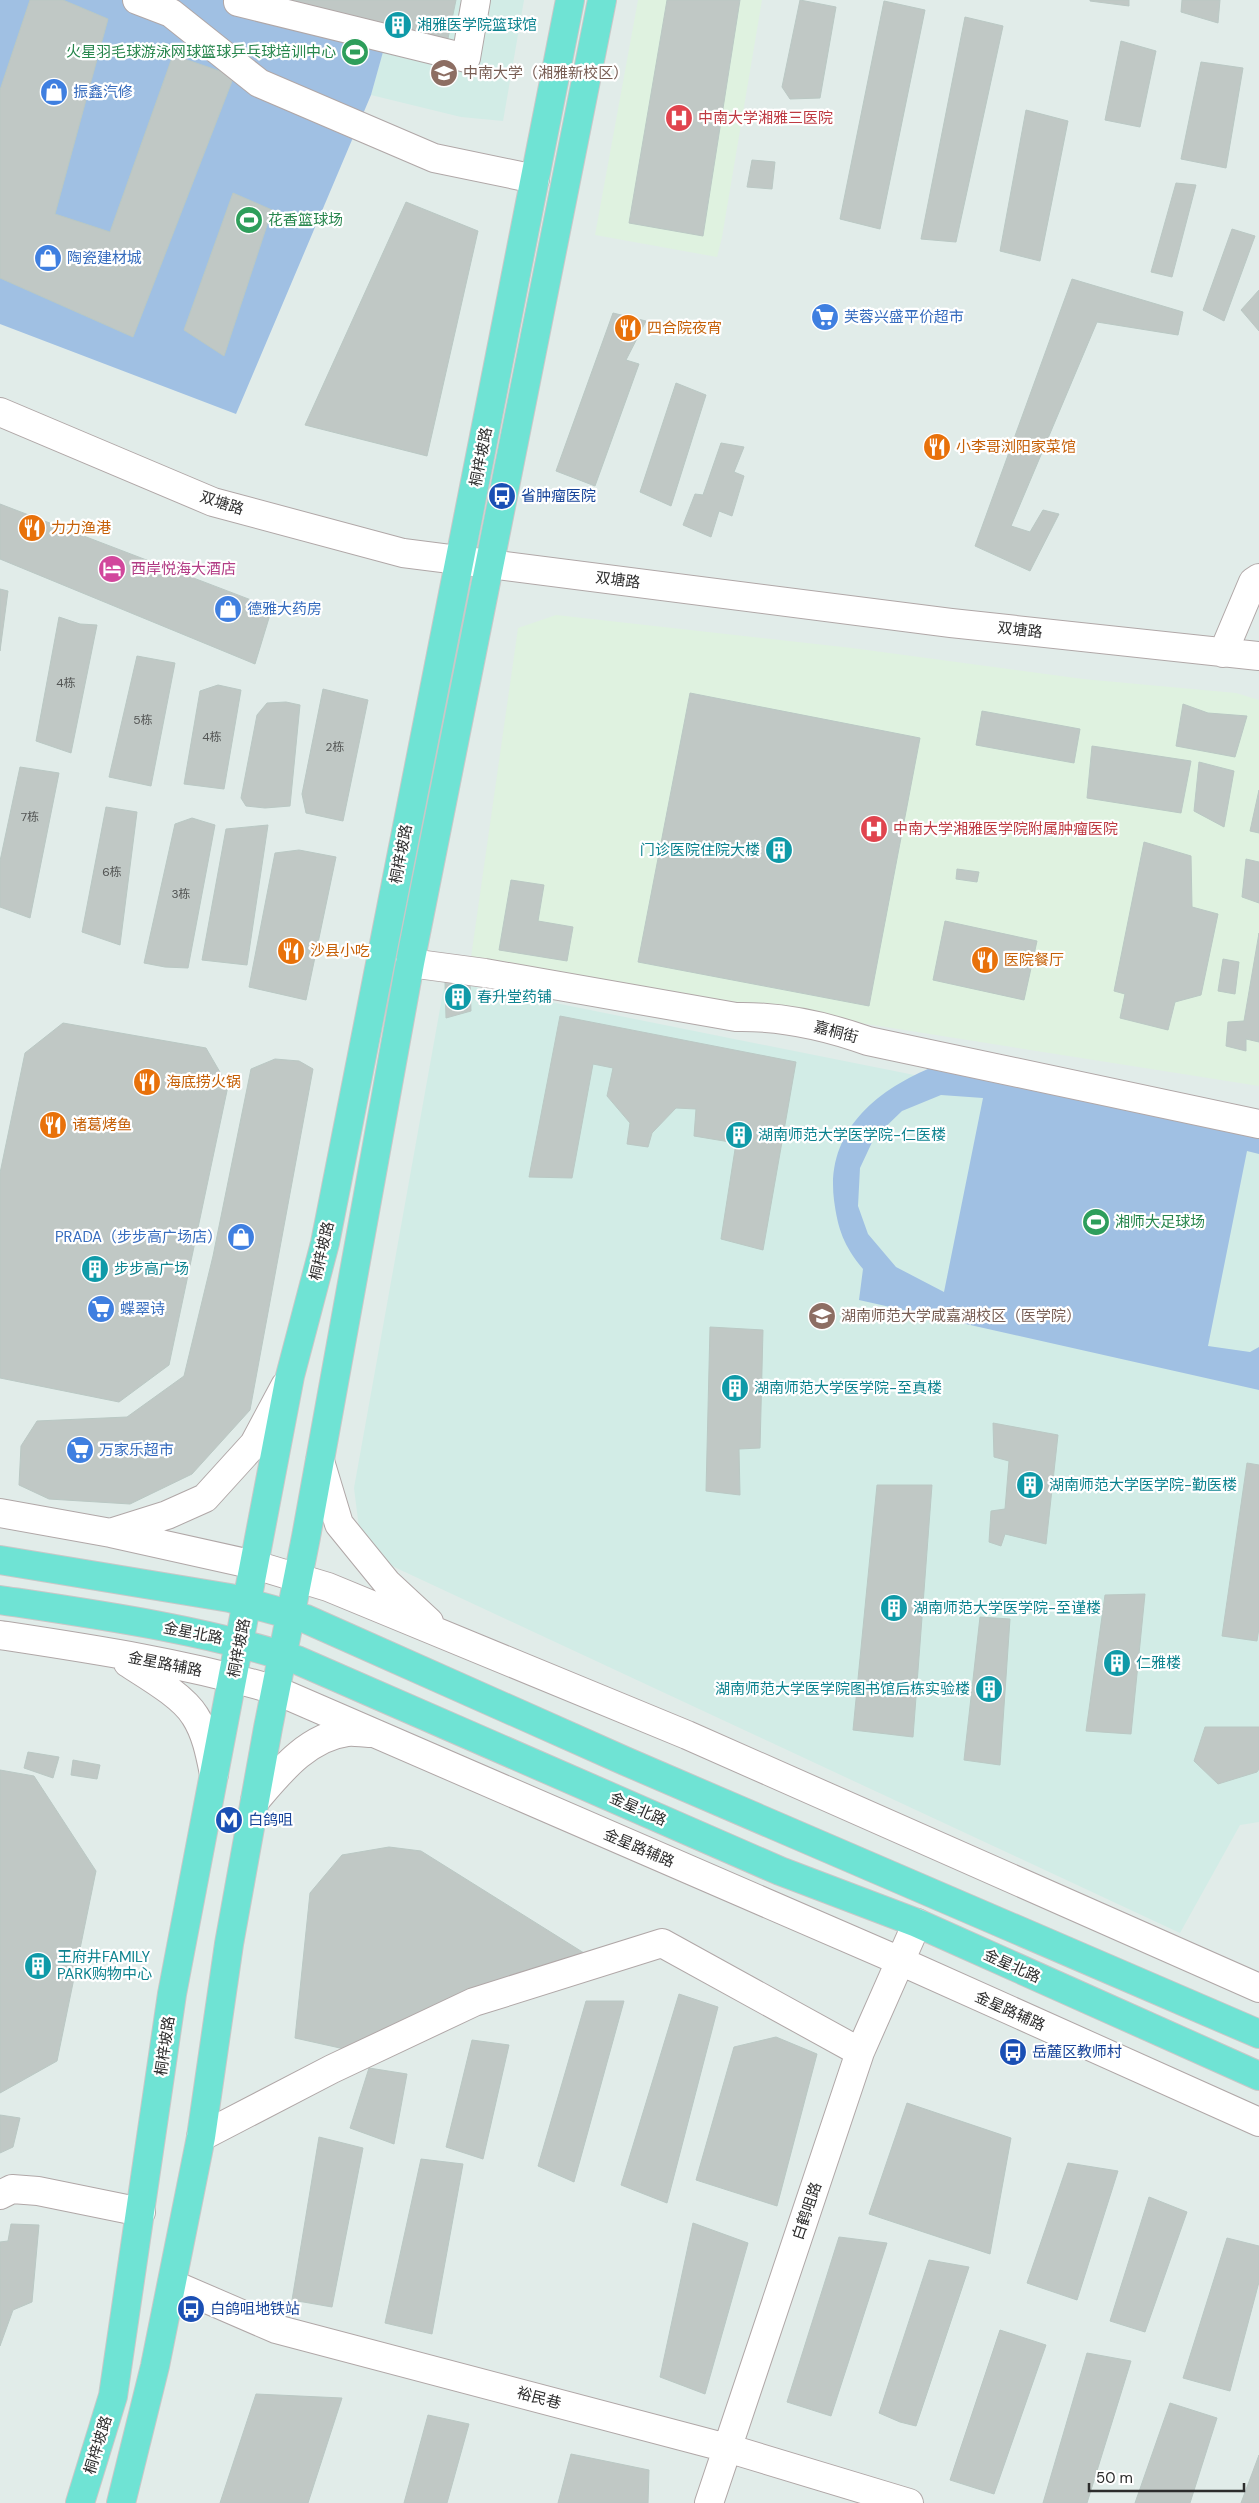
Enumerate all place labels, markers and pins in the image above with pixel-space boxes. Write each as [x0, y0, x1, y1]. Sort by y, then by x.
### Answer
building icon: 湘雅医学院篮球馆 [383, 10, 413, 40]
place label: 湘雅医学院篮球馆 [417, 15, 537, 35]
sports icon: 火星羽毛球游泳网球篮球乒乓球培训中心 [340, 37, 370, 67]
place label: 火星羽毛球游泳网球篮球乒乓球培训中心 [66, 42, 336, 62]
school or university icon: 中南大学（湘雅新校区） [429, 58, 459, 88]
place label: 中南大学（湘雅新校区） [463, 63, 628, 83]
shop icon: 振鑫汽修 [39, 77, 69, 107]
place label: 振鑫汽修 [73, 82, 133, 102]
hospital icon: 中南大学湘雅三医院 [664, 103, 694, 133]
place label: 中南大学湘雅三医院 [698, 108, 833, 128]
sports icon: 花香篮球场 [234, 205, 264, 235]
place label: 花香篮球场 [268, 210, 343, 230]
shop icon: 陶瓷建材城 [33, 243, 63, 273]
place label: 陶瓷建材城 [67, 248, 142, 268]
supermarket icon: 芙蓉兴盛平价超市 [810, 302, 840, 332]
place label: 芙蓉兴盛平价超市 [844, 307, 964, 327]
restaurant icon: 四合院夜宵 [613, 313, 643, 343]
place label: 四合院夜宵 [647, 318, 722, 338]
restaurant icon: 小李哥浏阳家菜馆 [922, 432, 952, 462]
place label: 小李哥浏阳家菜馆 [956, 437, 1076, 457]
bus stop icon: 省肿瘤医院 [487, 481, 517, 511]
place label: 省肿瘤医院 [521, 486, 596, 506]
restaurant icon: 力力渔港 [17, 513, 47, 543]
place label: 力力渔港 [51, 518, 111, 538]
hotel icon: 西岸悦海大酒店 [97, 554, 127, 584]
place label: 西岸悦海大酒店 [131, 559, 236, 579]
shop icon: 德雅大药房 [213, 594, 243, 624]
place label: 德雅大药房 [247, 599, 322, 619]
hospital icon: 中南大学湘雅医学院附属肿瘤医院 [859, 814, 889, 844]
place label: 中南大学湘雅医学院附属肿瘤医院 [893, 819, 1118, 839]
building icon: 门诊医院住院大楼 [764, 835, 794, 865]
place label: 门诊医院住院大楼 [640, 840, 760, 860]
restaurant icon: 沙县小吃 [276, 936, 306, 966]
place label: 沙县小吃 [310, 941, 370, 961]
restaurant icon: 医院餐厅 [970, 945, 1000, 975]
place label: 医院餐厅 [1004, 950, 1064, 970]
building icon: 春升堂药铺 [443, 982, 473, 1012]
place label: 春升堂药铺 [477, 987, 552, 1007]
restaurant icon: 海底捞火锅 [132, 1067, 162, 1097]
place label: 海底捞火锅 [166, 1072, 241, 1092]
restaurant icon: 诸葛烤鱼 [38, 1110, 68, 1140]
place label: 诸葛烤鱼 [72, 1115, 132, 1135]
building icon: 湖南师范大学医学院-仁医楼 [724, 1120, 754, 1150]
place label: 湖南师范大学医学院-仁医楼 [758, 1125, 946, 1145]
sports icon: 湘师大足球场 [1081, 1207, 1111, 1237]
place label: 湘师大足球场 [1115, 1212, 1205, 1232]
shop icon: PRADA（步步高广场店） [226, 1222, 256, 1252]
place label: PRADA（步步高广场店） [55, 1227, 222, 1247]
building icon: 步步高广场 [80, 1254, 110, 1284]
place label: 步步高广场 [114, 1259, 189, 1279]
supermarket icon: 蝶翠诗 [86, 1294, 116, 1324]
place label: 蝶翠诗 [120, 1299, 165, 1319]
school or university icon: 湖南师范大学咸嘉湖校区（医学院） [807, 1301, 837, 1331]
place label: 湖南师范大学咸嘉湖校区（医学院） [841, 1306, 1081, 1326]
building icon: 湖南师范大学医学院-至真楼 [720, 1373, 750, 1403]
place label: 湖南师范大学医学院-至真楼 [754, 1378, 942, 1398]
supermarket icon: 万家乐超市 [65, 1435, 95, 1465]
place label: 万家乐超市 [99, 1440, 174, 1460]
building icon: 湖南师范大学医学院-勤医楼 [1015, 1470, 1045, 1500]
place label: 湖南师范大学医学院-勤医楼 [1049, 1475, 1237, 1495]
building icon: 湖南师范大学医学院-至谨楼 [879, 1593, 909, 1623]
place label: 湖南师范大学医学院-至谨楼 [913, 1598, 1101, 1618]
building icon: 仁雅楼 [1102, 1648, 1132, 1678]
place label: 仁雅楼 [1136, 1653, 1181, 1673]
building icon: 湖南师范大学医学院图书馆后栋实验楼 [974, 1674, 1004, 1704]
place label: 湖南师范大学医学院图书馆后栋实验楼 [715, 1679, 970, 1699]
metro station icon: 白鸽咀 [214, 1805, 244, 1835]
place label: 白鸽咀 [248, 1810, 293, 1830]
place label: 王府井FAMILY PARK购物中心 [57, 1947, 152, 1984]
building icon: 王府井FAMILY PARK购物中心 [23, 1951, 53, 1981]
bus stop icon: 岳麓区教师村 [998, 2037, 1028, 2067]
place label: 岳麓区教师村 [1032, 2042, 1122, 2062]
bus stop icon: 白鸽咀地铁站 [176, 2294, 206, 2324]
place label: 白鸽咀地铁站 [210, 2299, 300, 2319]

